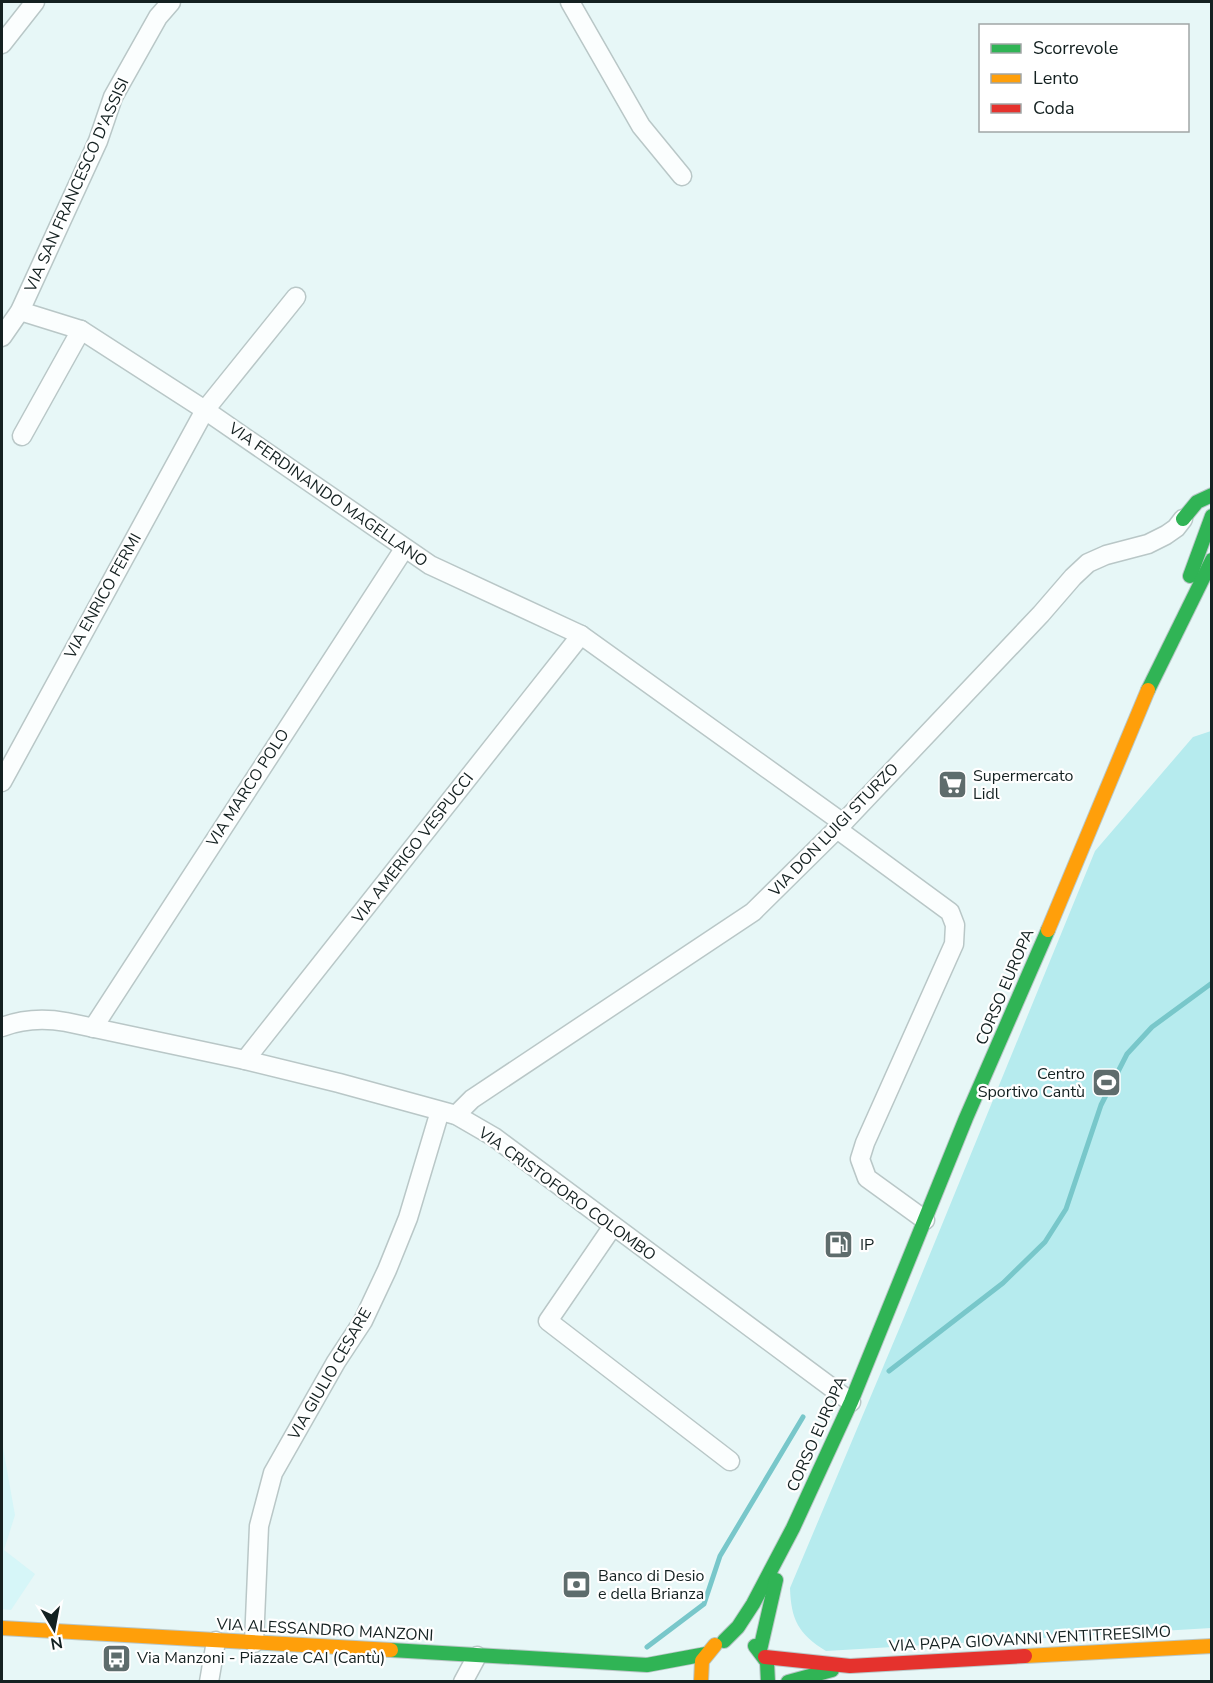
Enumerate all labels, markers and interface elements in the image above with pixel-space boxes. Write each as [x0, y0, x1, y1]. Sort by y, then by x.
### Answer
legend [979, 24, 1189, 132]
text: Scorrevole [1033, 36, 1118, 60]
text: Lento [1033, 66, 1079, 90]
street label: VIA SAN FRANCESCO D'ASSISI [19, 74, 134, 297]
text: Coda [1033, 96, 1075, 120]
street label: VIA FERDINANDO MAGELLANO [223, 417, 432, 572]
street label: VIA ENRICO FERMI [59, 529, 147, 664]
street label: VIA MARCO POLO [201, 725, 294, 852]
street label: VIA DON LUIGI STURZO [764, 758, 904, 902]
place label: Supermercato Lidl [973, 765, 1074, 805]
street label: VIA AMERIGO VESPUCCI [347, 768, 479, 929]
supermarket icon: Supermercato Lidl [936, 769, 968, 801]
street label: CORSO EUROPA [971, 925, 1040, 1048]
place label: Centro Sportivo Cantù [978, 1063, 1085, 1103]
sports icon: Centro Sportivo Cantù [1090, 1067, 1122, 1099]
street label: VIA CRISTOFORO COLOMBO [473, 1121, 660, 1266]
fuel station icon: IP [823, 1229, 855, 1261]
place label: IP [860, 1234, 874, 1256]
street label: VIA GIULIO CESARE [283, 1304, 377, 1445]
street label: CORSO EUROPA [782, 1373, 852, 1495]
place label: Banco di Desio e della Brianza [598, 1565, 705, 1605]
bank icon: Banco di Desio e della Brianza [561, 1569, 593, 1601]
north arrow [24, 1599, 84, 1659]
street label: VIA ALESSANDRO MANZONI [215, 1613, 434, 1647]
street label: VIA PAPA GIOVANNI VENTITREESIMO [887, 1621, 1172, 1657]
text: N [49, 1631, 64, 1655]
bus stop icon: Via Manzoni - Piazzale CAI (Cantù) [100, 1642, 132, 1674]
place label: Via Manzoni - Piazzale CAI (Cantù) [136, 1647, 385, 1669]

